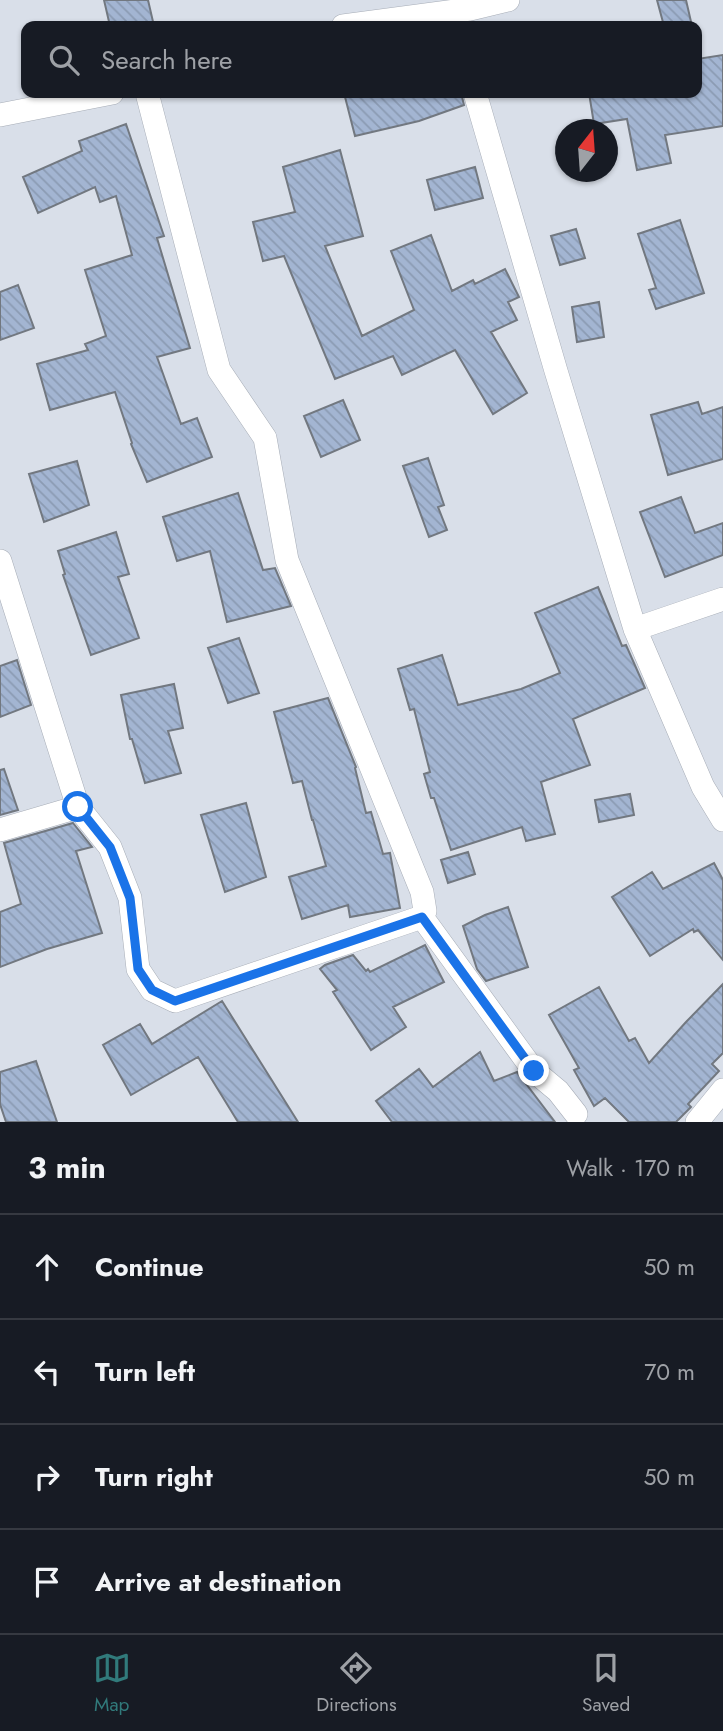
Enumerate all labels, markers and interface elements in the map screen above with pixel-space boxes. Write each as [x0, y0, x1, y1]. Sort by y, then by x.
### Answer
search box [21, 21, 702, 98]
icon: search [45, 41, 83, 79]
text: Search here [101, 41, 233, 79]
north arrow [555, 119, 618, 182]
route start [62, 791, 93, 822]
route end [518, 1055, 549, 1086]
text: 3 min [28, 1146, 106, 1189]
text: Walk · 170 m [566, 1151, 695, 1185]
icon: ahead [28, 1248, 66, 1286]
text: Continue [95, 1248, 204, 1286]
text: 50 m [643, 1250, 695, 1284]
icon: left [28, 1353, 66, 1391]
text: Turn left [95, 1353, 195, 1391]
text: 70 m [644, 1355, 695, 1389]
icon: right [28, 1458, 66, 1496]
text: Turn right [95, 1458, 213, 1496]
text: 50 m [643, 1460, 695, 1494]
icon: arrive [28, 1563, 66, 1601]
text: Arrive at destination [95, 1563, 342, 1601]
tab: Map [93, 1649, 131, 1718]
tab: Directions [316, 1649, 397, 1718]
tab: Saved [582, 1649, 630, 1718]

